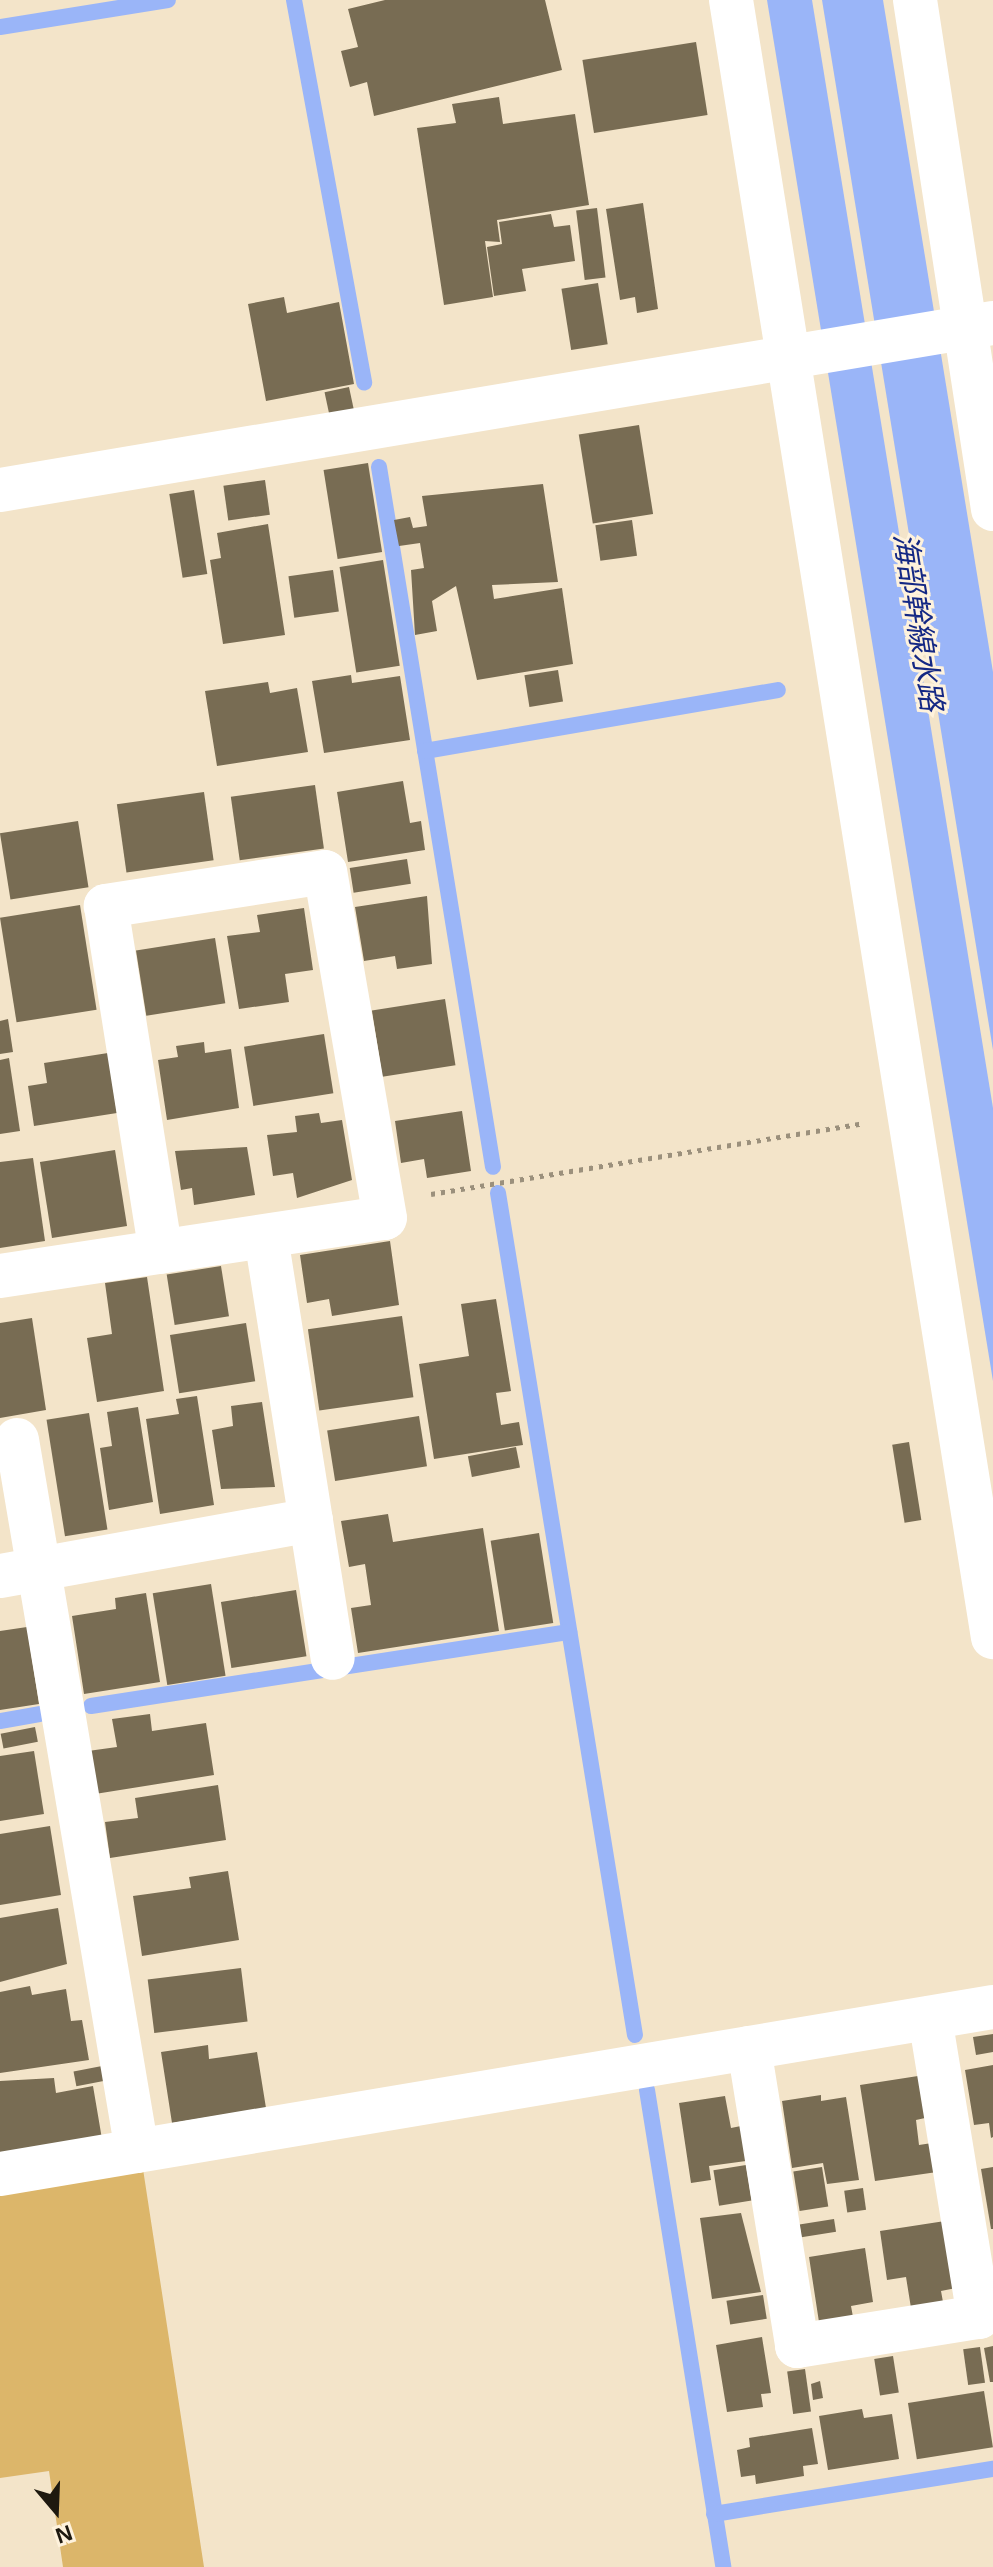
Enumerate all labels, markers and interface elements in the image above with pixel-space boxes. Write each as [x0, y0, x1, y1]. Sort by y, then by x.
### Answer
water label: 海部幹線水路 [886, 530, 950, 714]
north arrow [16, 2471, 96, 2551]
text: N [52, 2520, 76, 2549]

